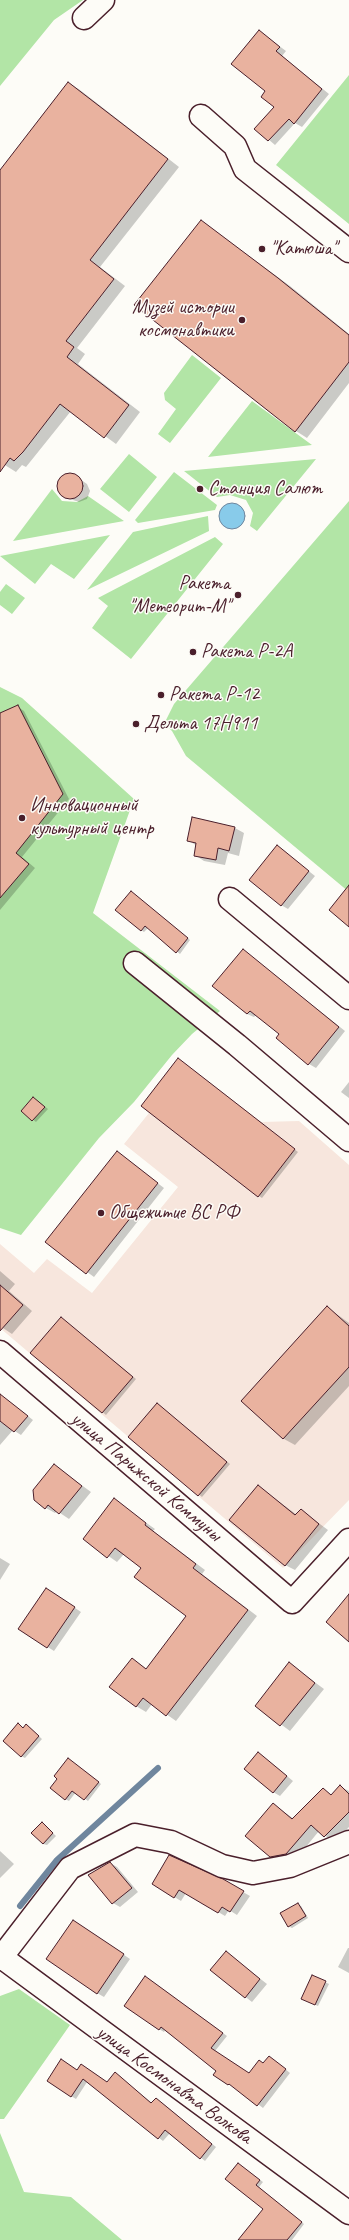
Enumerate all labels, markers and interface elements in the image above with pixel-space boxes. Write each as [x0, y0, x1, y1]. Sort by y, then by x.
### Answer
place label: "Катюша" [270, 237, 337, 261]
marker: "Катюша" [257, 244, 267, 254]
place label: Музей истории космонавтики [132, 296, 234, 343]
marker: Музей истории космонавтики [237, 315, 247, 325]
place label: Станция Салют [208, 477, 322, 501]
marker: Станция Салют [195, 484, 205, 494]
place label: Ракета "Метеорит-М" [129, 572, 230, 619]
marker: Ракета "Метеорит-М" [233, 590, 243, 600]
place label: Ракета Р-2А [201, 640, 292, 664]
marker: Ракета Р-2А [188, 647, 198, 657]
place label: Ракета Р-12 [169, 683, 259, 707]
marker: Ракета Р-12 [156, 690, 166, 700]
place label: Дельта 17Н911 [144, 712, 258, 736]
marker: Дельта 17Н911 [131, 719, 141, 729]
place label: Инновационный культурный центр [30, 794, 154, 841]
marker: Инновационный культурный центр [17, 813, 27, 823]
place label: Общежитие ВС РФ [109, 1201, 239, 1225]
marker: Общежитие ВС РФ [96, 1208, 106, 1218]
street label: улица Парижской Коммуны [66, 1407, 226, 1547]
street label: улица Космонавта Волкова [92, 2020, 256, 2150]

